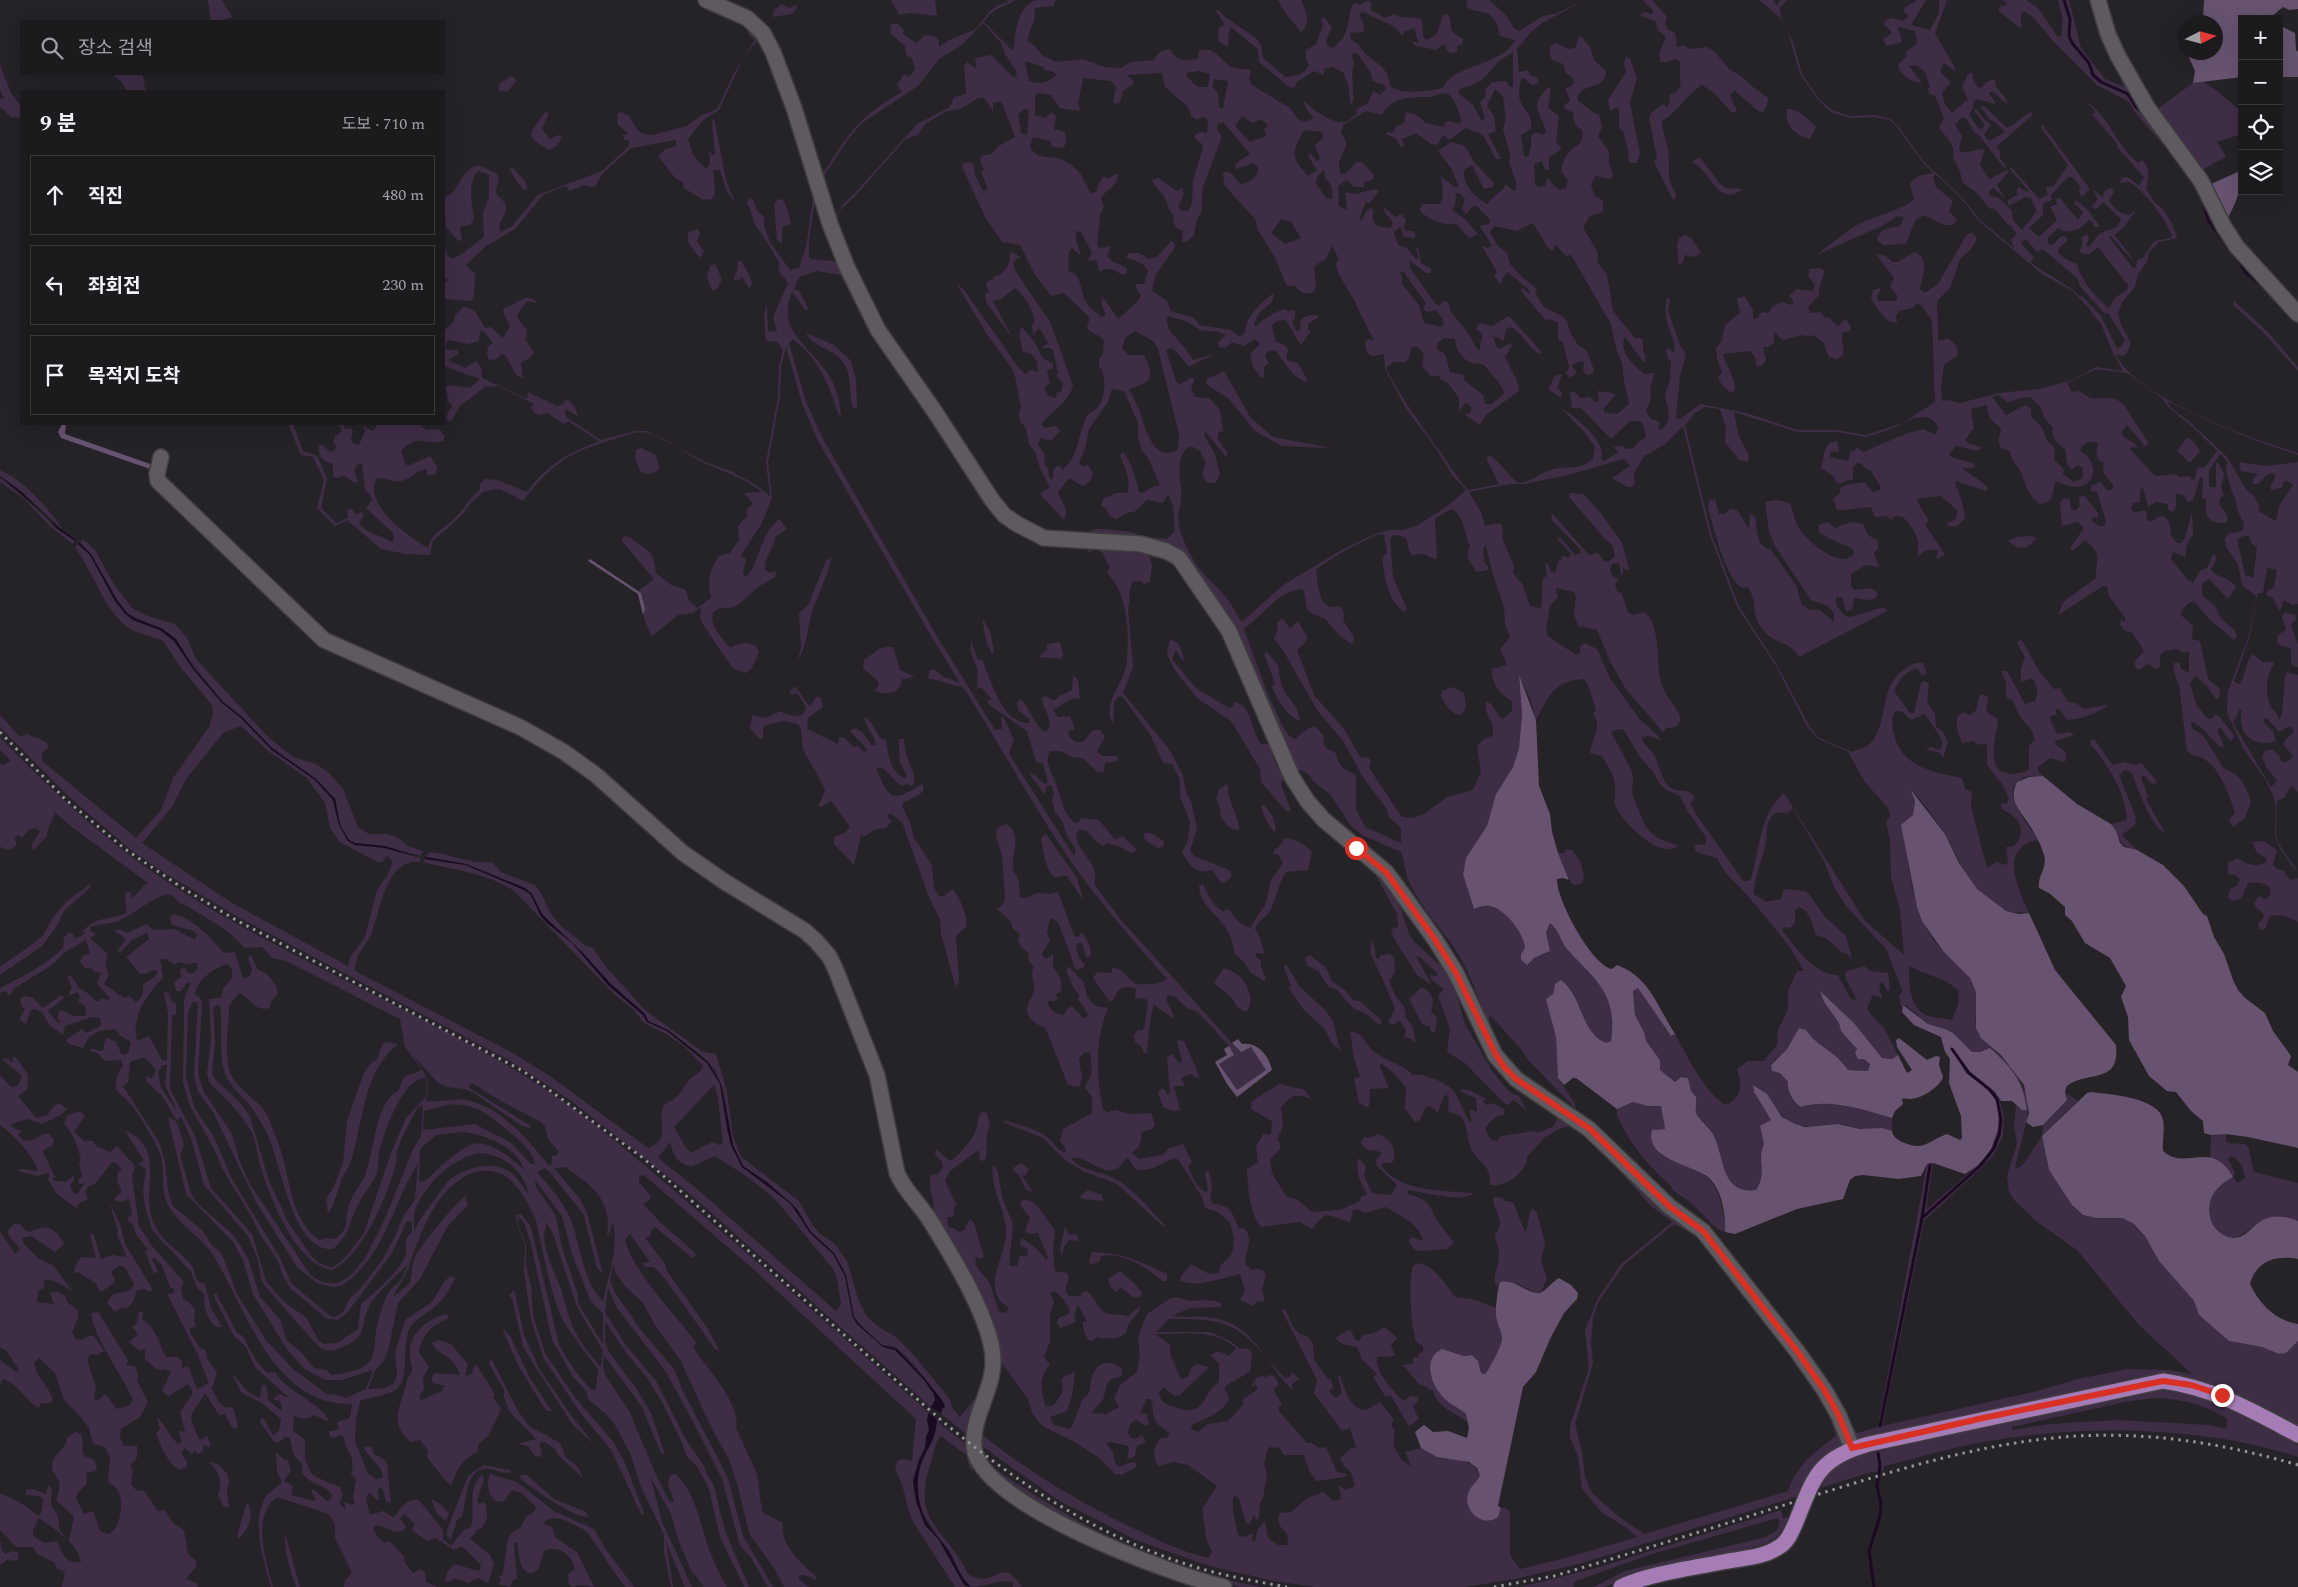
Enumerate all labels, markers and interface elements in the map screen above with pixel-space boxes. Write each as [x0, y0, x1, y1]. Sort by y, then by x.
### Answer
north arrow [2178, 15, 2223, 60]
map controls [2238, 15, 2283, 195]
button: + [2238, 15, 2283, 60]
search box [20, 20, 445, 75]
icon: search [38, 34, 66, 62]
text: 장소 검색 [78, 34, 153, 63]
button: − [2238, 60, 2283, 105]
button: locate [2238, 105, 2283, 150]
text: 9 분 [40, 108, 76, 140]
text: 도보 · 710 m [342, 112, 425, 136]
button: layers [2238, 150, 2283, 195]
icon: ahead [41, 181, 69, 209]
text: 직진 [88, 182, 123, 211]
text: 480 m [382, 183, 424, 207]
icon: left [41, 271, 69, 299]
text: 좌회전 [88, 272, 140, 301]
text: 230 m [382, 273, 424, 297]
icon: arrive [41, 361, 69, 389]
text: 목적지 도착 [88, 362, 180, 391]
route start [1345, 837, 1368, 860]
route end [2211, 1384, 2234, 1407]

